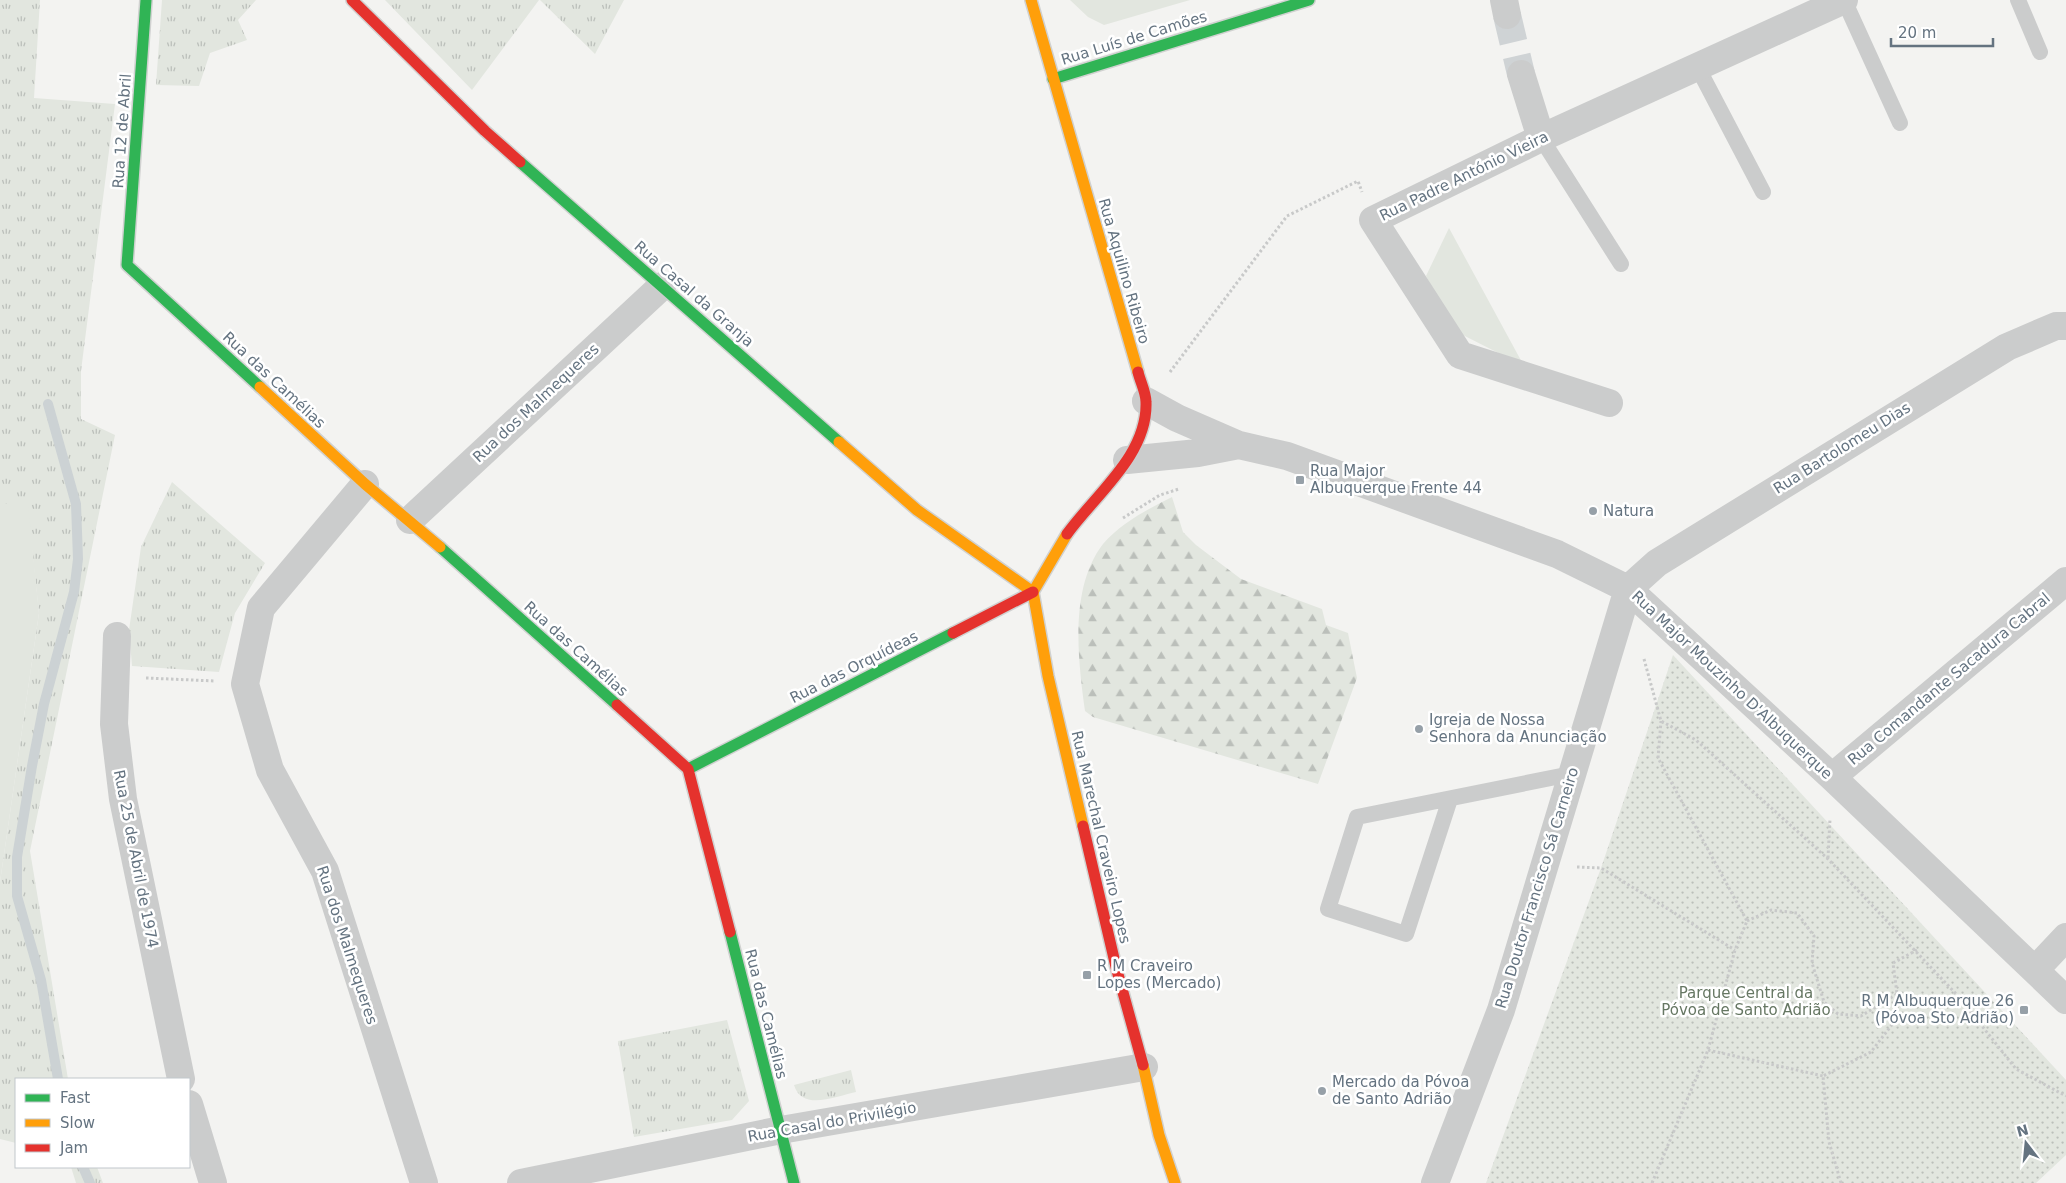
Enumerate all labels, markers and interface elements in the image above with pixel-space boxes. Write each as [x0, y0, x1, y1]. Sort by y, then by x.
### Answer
street label: Rua Luís de Camões [1059, 7, 1209, 69]
scale bar [1891, 15, 1994, 47]
text: 20 m [1898, 24, 1936, 42]
street label: Rua 12 de Abril [109, 73, 135, 189]
street label: Rua Padre António Vieira [1377, 127, 1551, 225]
street label: Rua Aquilino Ribeiro [1095, 196, 1153, 346]
street label: Rua Casal da Granja [631, 237, 757, 351]
street label: Rua das Camélias [219, 328, 329, 432]
street label: Rua dos Malmequeres [469, 340, 603, 466]
street label: Rua Bartolomeu Dias [1770, 398, 1914, 498]
place label: Rua Major Albuquerque Frente 44 [1310, 462, 1482, 497]
marker: Rua Major Albuquerque Frente 44 [1294, 474, 1306, 486]
place label: Natura [1603, 502, 1654, 520]
marker: Natura [1587, 505, 1599, 517]
street label: Rua Major Mouzinho D'Albuquerque [1628, 587, 1836, 783]
street label: Rua Comandante Sacadura Cabral [1844, 589, 2054, 769]
street label: Rua das Camélias [520, 598, 632, 700]
street label: Rua das Orquídeas [787, 627, 921, 707]
place label: Igreja de Nossa Senhora da Anunciação [1429, 711, 1607, 746]
marker: Igreja de Nossa Senhora da Anunciação [1413, 723, 1425, 735]
street label: Rua Marechal Craveiro Lopes [1068, 729, 1134, 945]
street label: Rua Doutor Francisco Sá Carneiro [1492, 765, 1582, 1011]
street label: Rua 25 de Abril de 1974 [110, 768, 162, 950]
street label: Rua dos Malmequeres [313, 863, 381, 1027]
street label: Rua das Camélias [741, 947, 791, 1081]
place label: R M Craveiro Lopes (Mercado) [1097, 957, 1221, 992]
marker: R M Craveiro Lopes (Mercado) [1081, 969, 1093, 981]
park label: Parque Central da Póvoa de Santo Adrião [1661, 984, 1831, 1019]
place label: R M Albuquerque 26 (Póvoa Sto Adrião) [1861, 992, 2014, 1027]
marker: R M Albuquerque 26 (Póvoa Sto Adrião) [2018, 1004, 2030, 1016]
place label: Mercado da Póvoa de Santo Adrião [1332, 1073, 1469, 1108]
legend [15, 1078, 190, 1168]
marker: Mercado da Póvoa de Santo Adrião [1316, 1085, 1328, 1097]
text: Fast [60, 1089, 90, 1107]
street label: Rua Casal do Privilégio [746, 1098, 918, 1146]
text: Slow [60, 1114, 95, 1132]
north arrow [2001, 1118, 2051, 1168]
text: N [2015, 1121, 2030, 1140]
text: Jam [59, 1139, 88, 1157]

